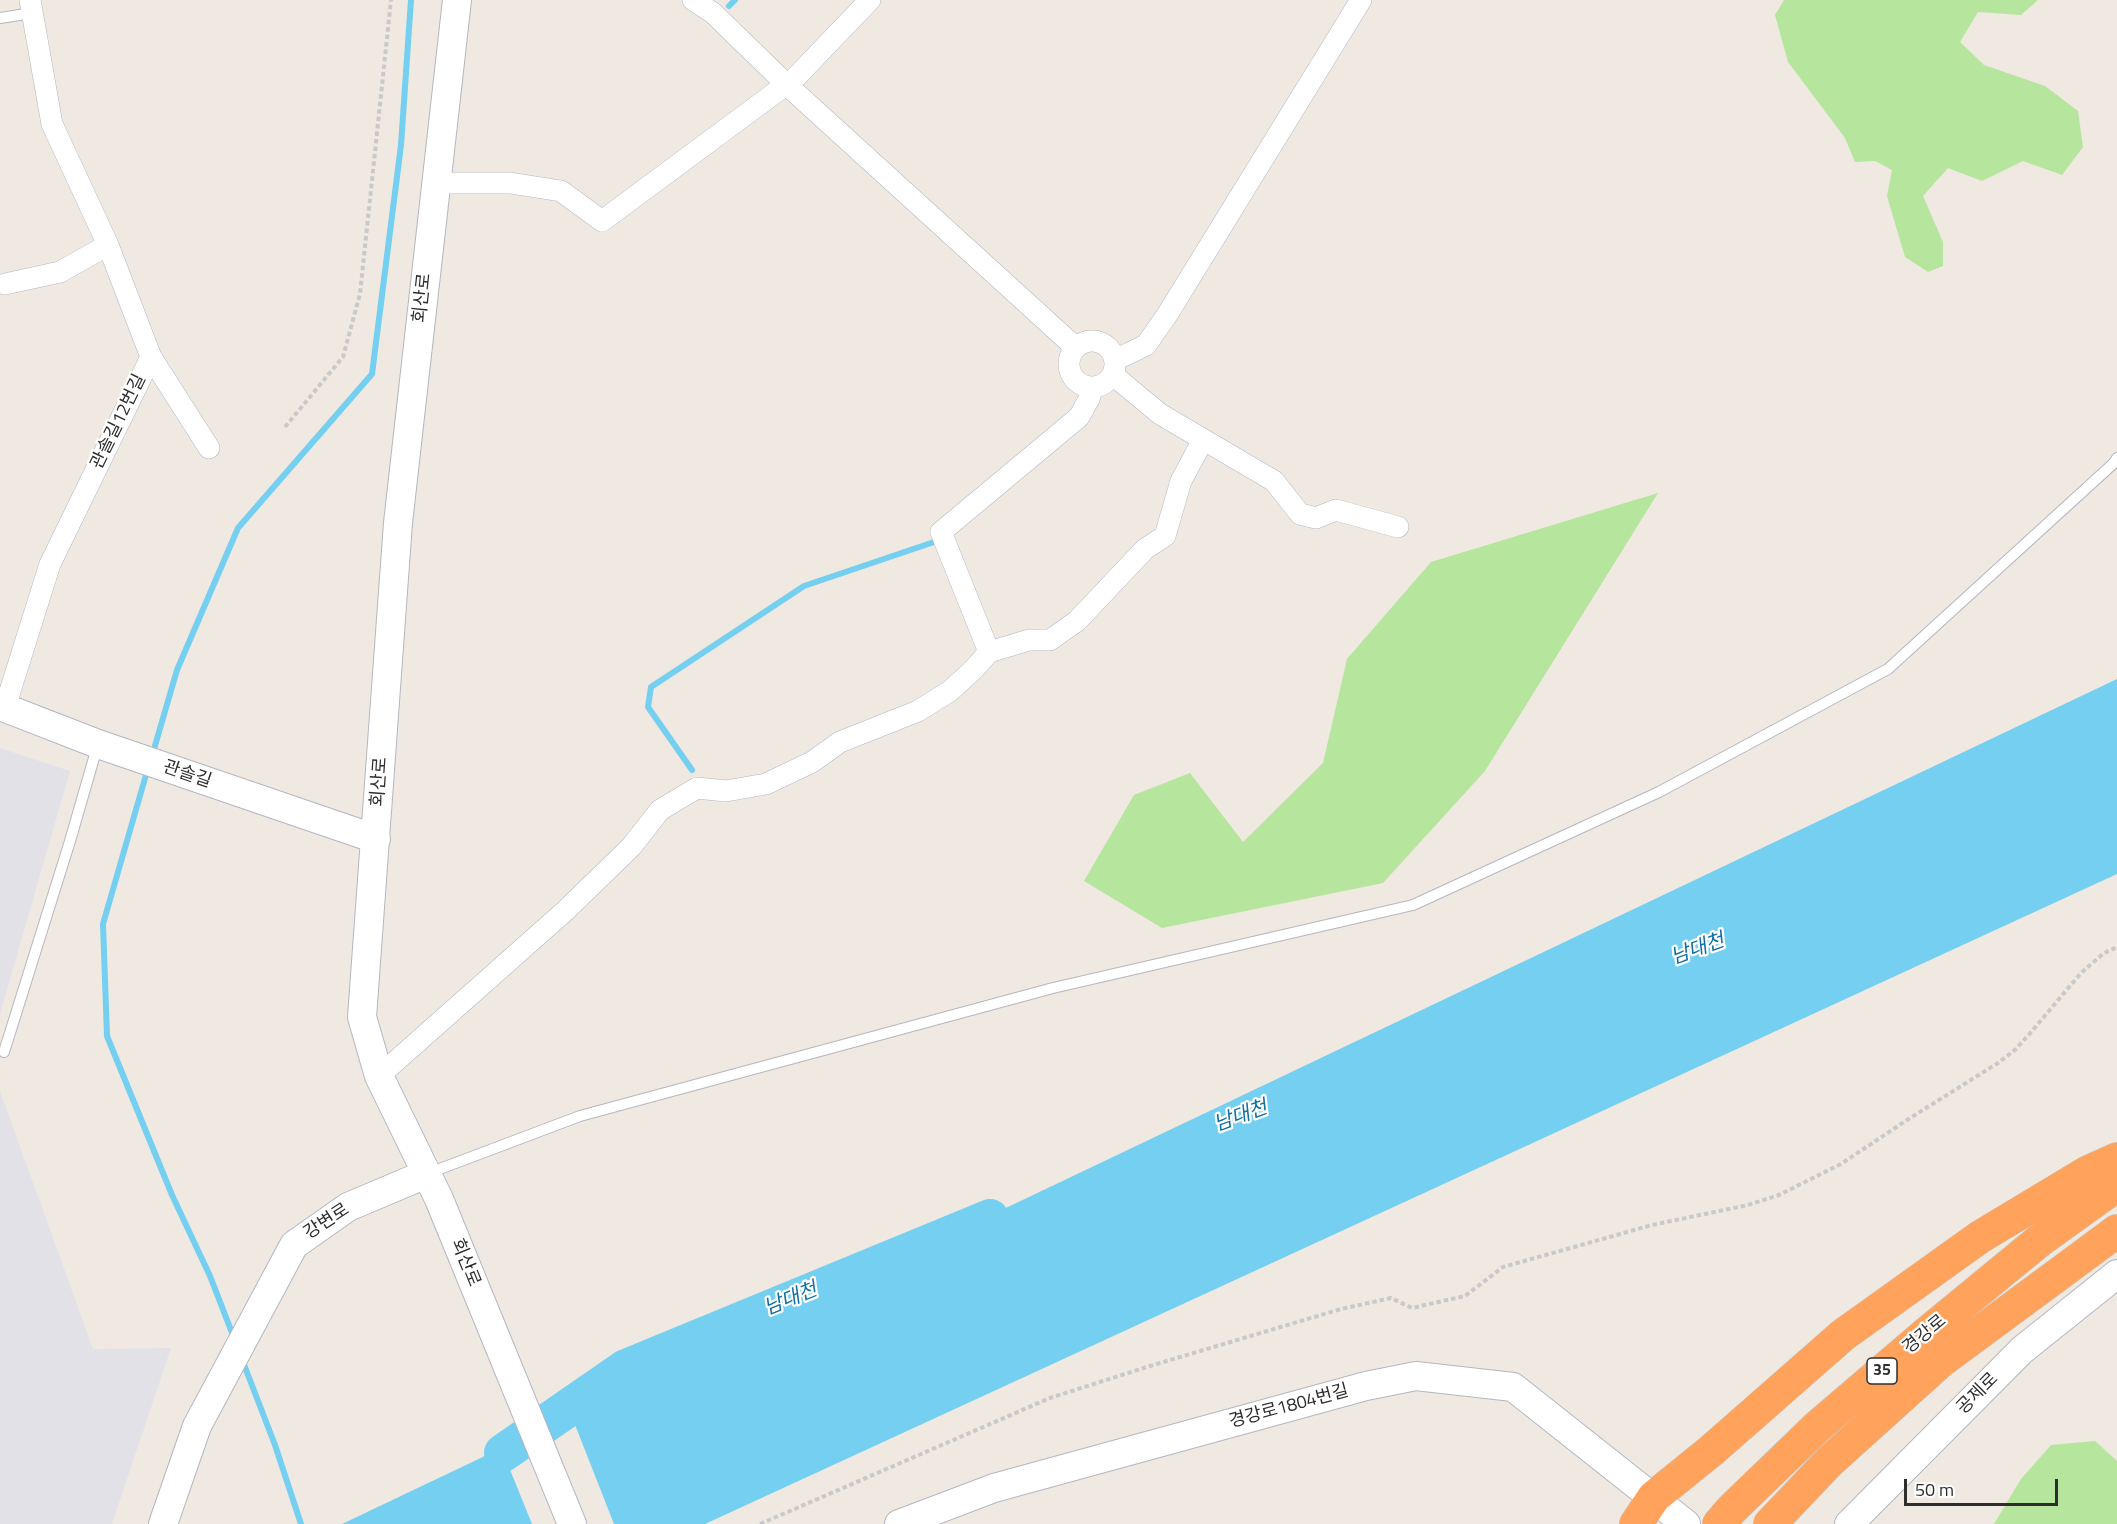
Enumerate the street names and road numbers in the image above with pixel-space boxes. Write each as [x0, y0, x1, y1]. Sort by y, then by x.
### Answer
street label: 회산로 [410, 272, 436, 324]
street label: 관솔길12번길 [87, 371, 151, 473]
street label: 회산로 [367, 756, 393, 808]
street label: 관솔길 [160, 757, 214, 793]
street label: 강변로 [300, 1199, 354, 1245]
street label: 회산로 [446, 1236, 484, 1290]
street label: 경강로 [1899, 1311, 1951, 1359]
road number: 35 [1867, 1358, 1897, 1384]
street label: 공제로 [1953, 1369, 2003, 1419]
street label: 경강로1804번길 [1227, 1381, 1351, 1433]

